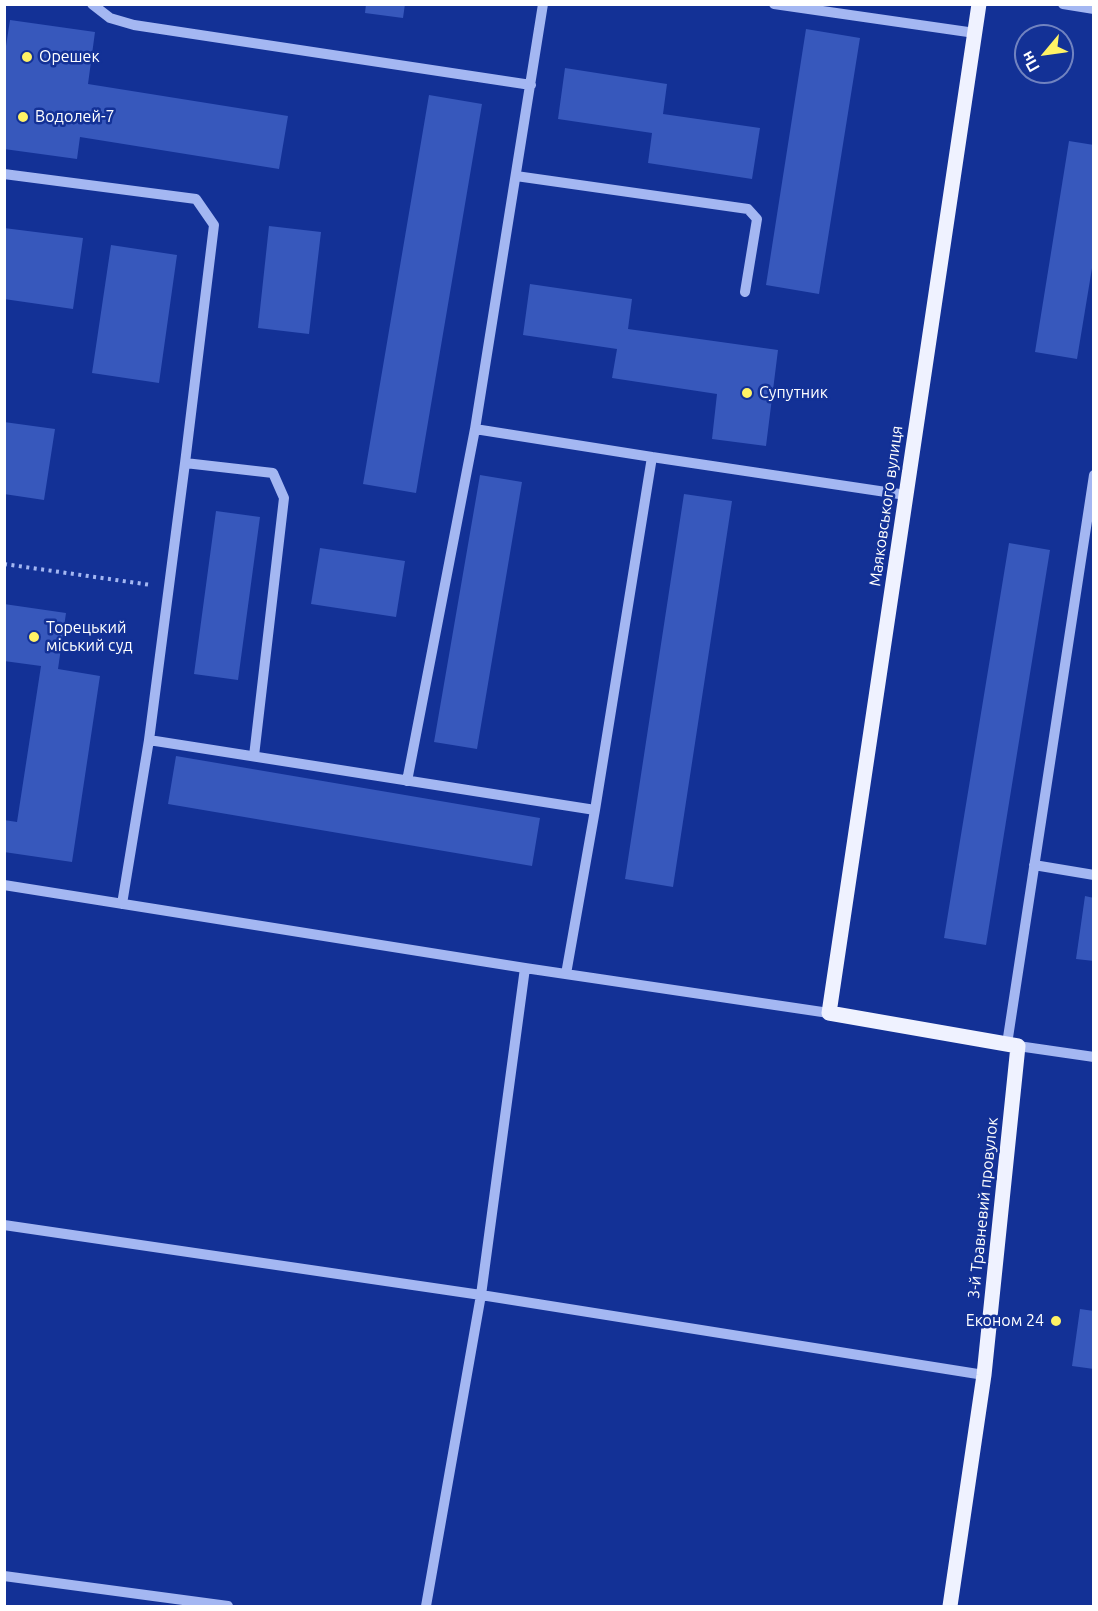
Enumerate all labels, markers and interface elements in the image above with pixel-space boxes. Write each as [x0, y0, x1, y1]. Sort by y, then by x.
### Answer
north arrow [1014, 24, 1074, 84]
place label: Орешек [39, 47, 100, 67]
text: Пн [1017, 48, 1043, 75]
marker: Орешек [20, 50, 34, 64]
place label: Водолей-7 [35, 107, 115, 127]
marker: Водолей-7 [16, 110, 30, 124]
place label: Супутник [759, 383, 828, 403]
marker: Супутник [740, 386, 754, 400]
street label: Маяковського вулиця [865, 424, 907, 588]
place label: Торецький міський суд [46, 618, 133, 656]
marker: Торецький міський суд [27, 630, 41, 644]
street label: 3-й Травневий провулок [964, 1116, 1002, 1300]
place label: Економ 24 [966, 1311, 1044, 1331]
marker: Економ 24 [1049, 1314, 1063, 1328]

